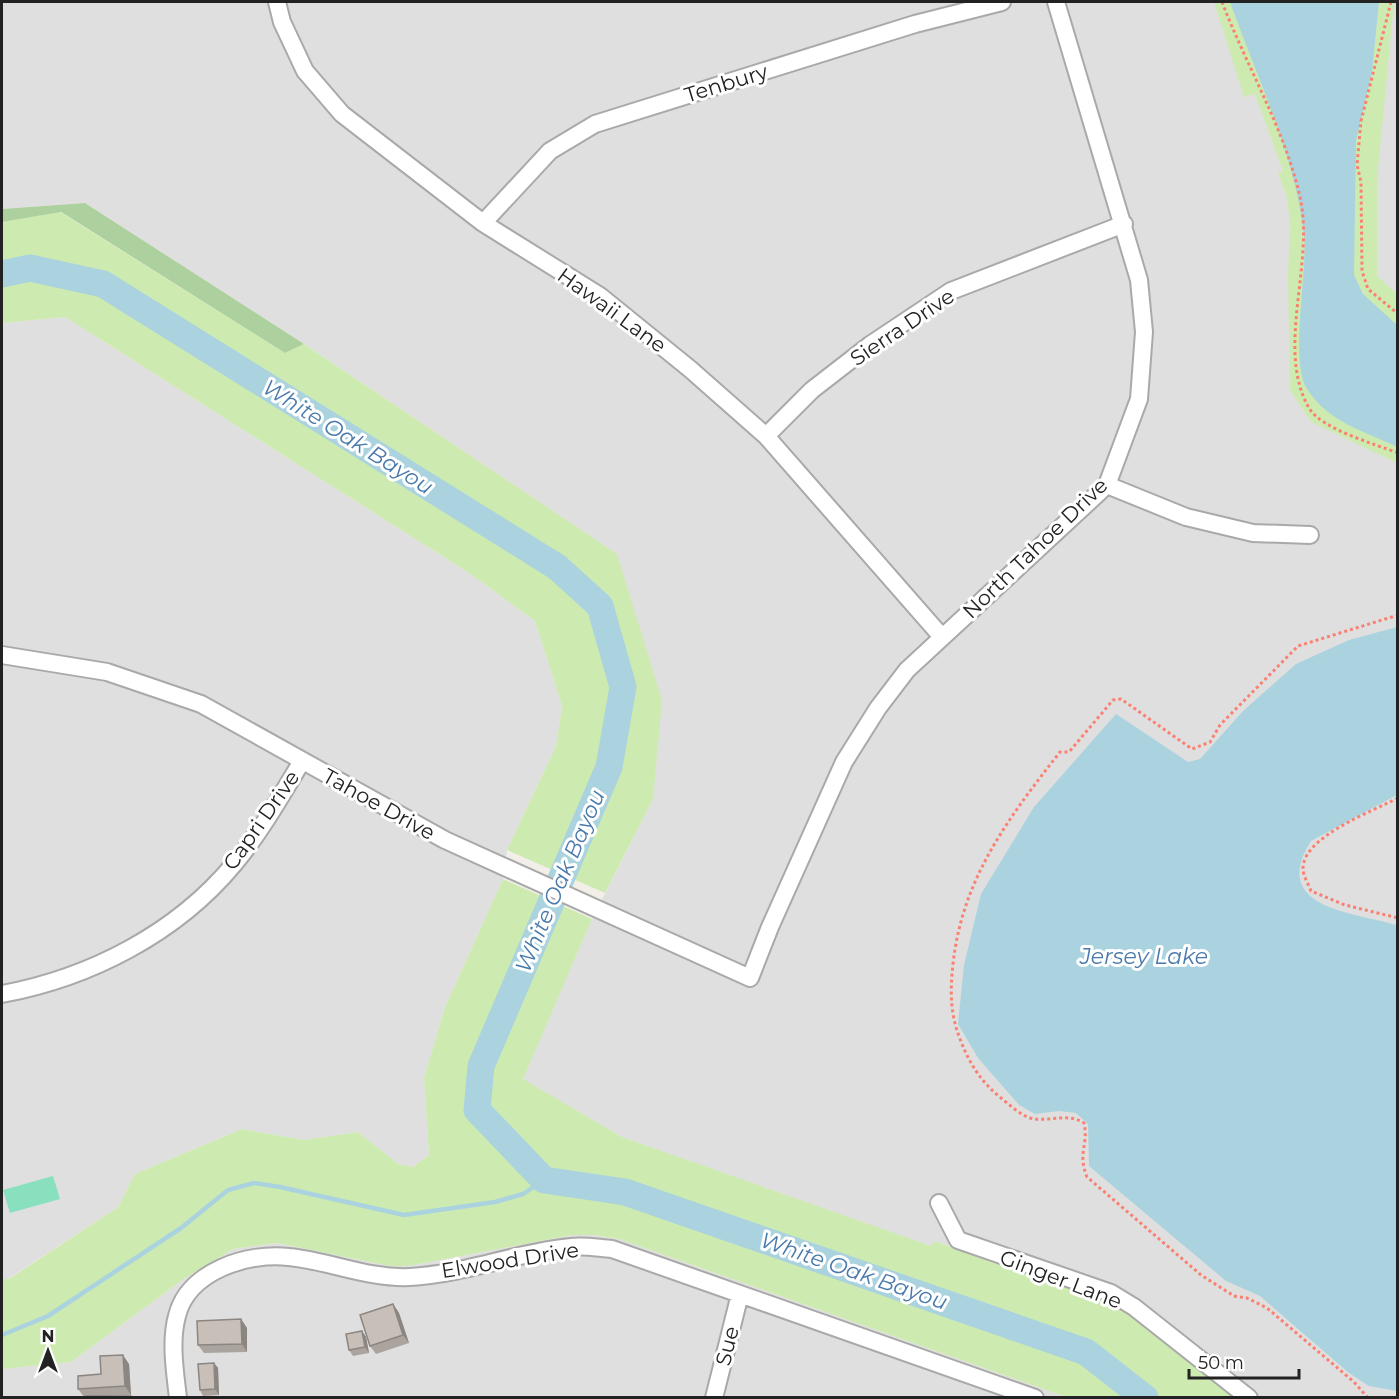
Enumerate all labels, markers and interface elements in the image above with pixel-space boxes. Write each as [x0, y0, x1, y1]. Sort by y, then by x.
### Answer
street label: Tenbury [681, 58, 771, 107]
street label: Hawaii Lane [553, 262, 671, 358]
street label: Sierra Drive [845, 283, 959, 371]
water label: White Oak Bayou [258, 374, 438, 500]
street label: North Tahoe Drive [957, 472, 1113, 624]
street label: Tahoe Drive [319, 763, 439, 845]
street label: Capri Drive [218, 765, 304, 875]
water label: White Oak Bayou [509, 786, 611, 976]
water label: Jersey Lake [1079, 943, 1208, 970]
water label: White Oak Bayou [757, 1226, 951, 1316]
street label: Elwood Drive [439, 1237, 581, 1283]
street label: Ginger Lane [996, 1244, 1126, 1314]
north arrow [18, 1321, 78, 1381]
street label: Sue [710, 1324, 744, 1368]
text: N [42, 1327, 54, 1346]
scale bar [1189, 1342, 1298, 1380]
text: 50 m [1198, 1352, 1244, 1374]

